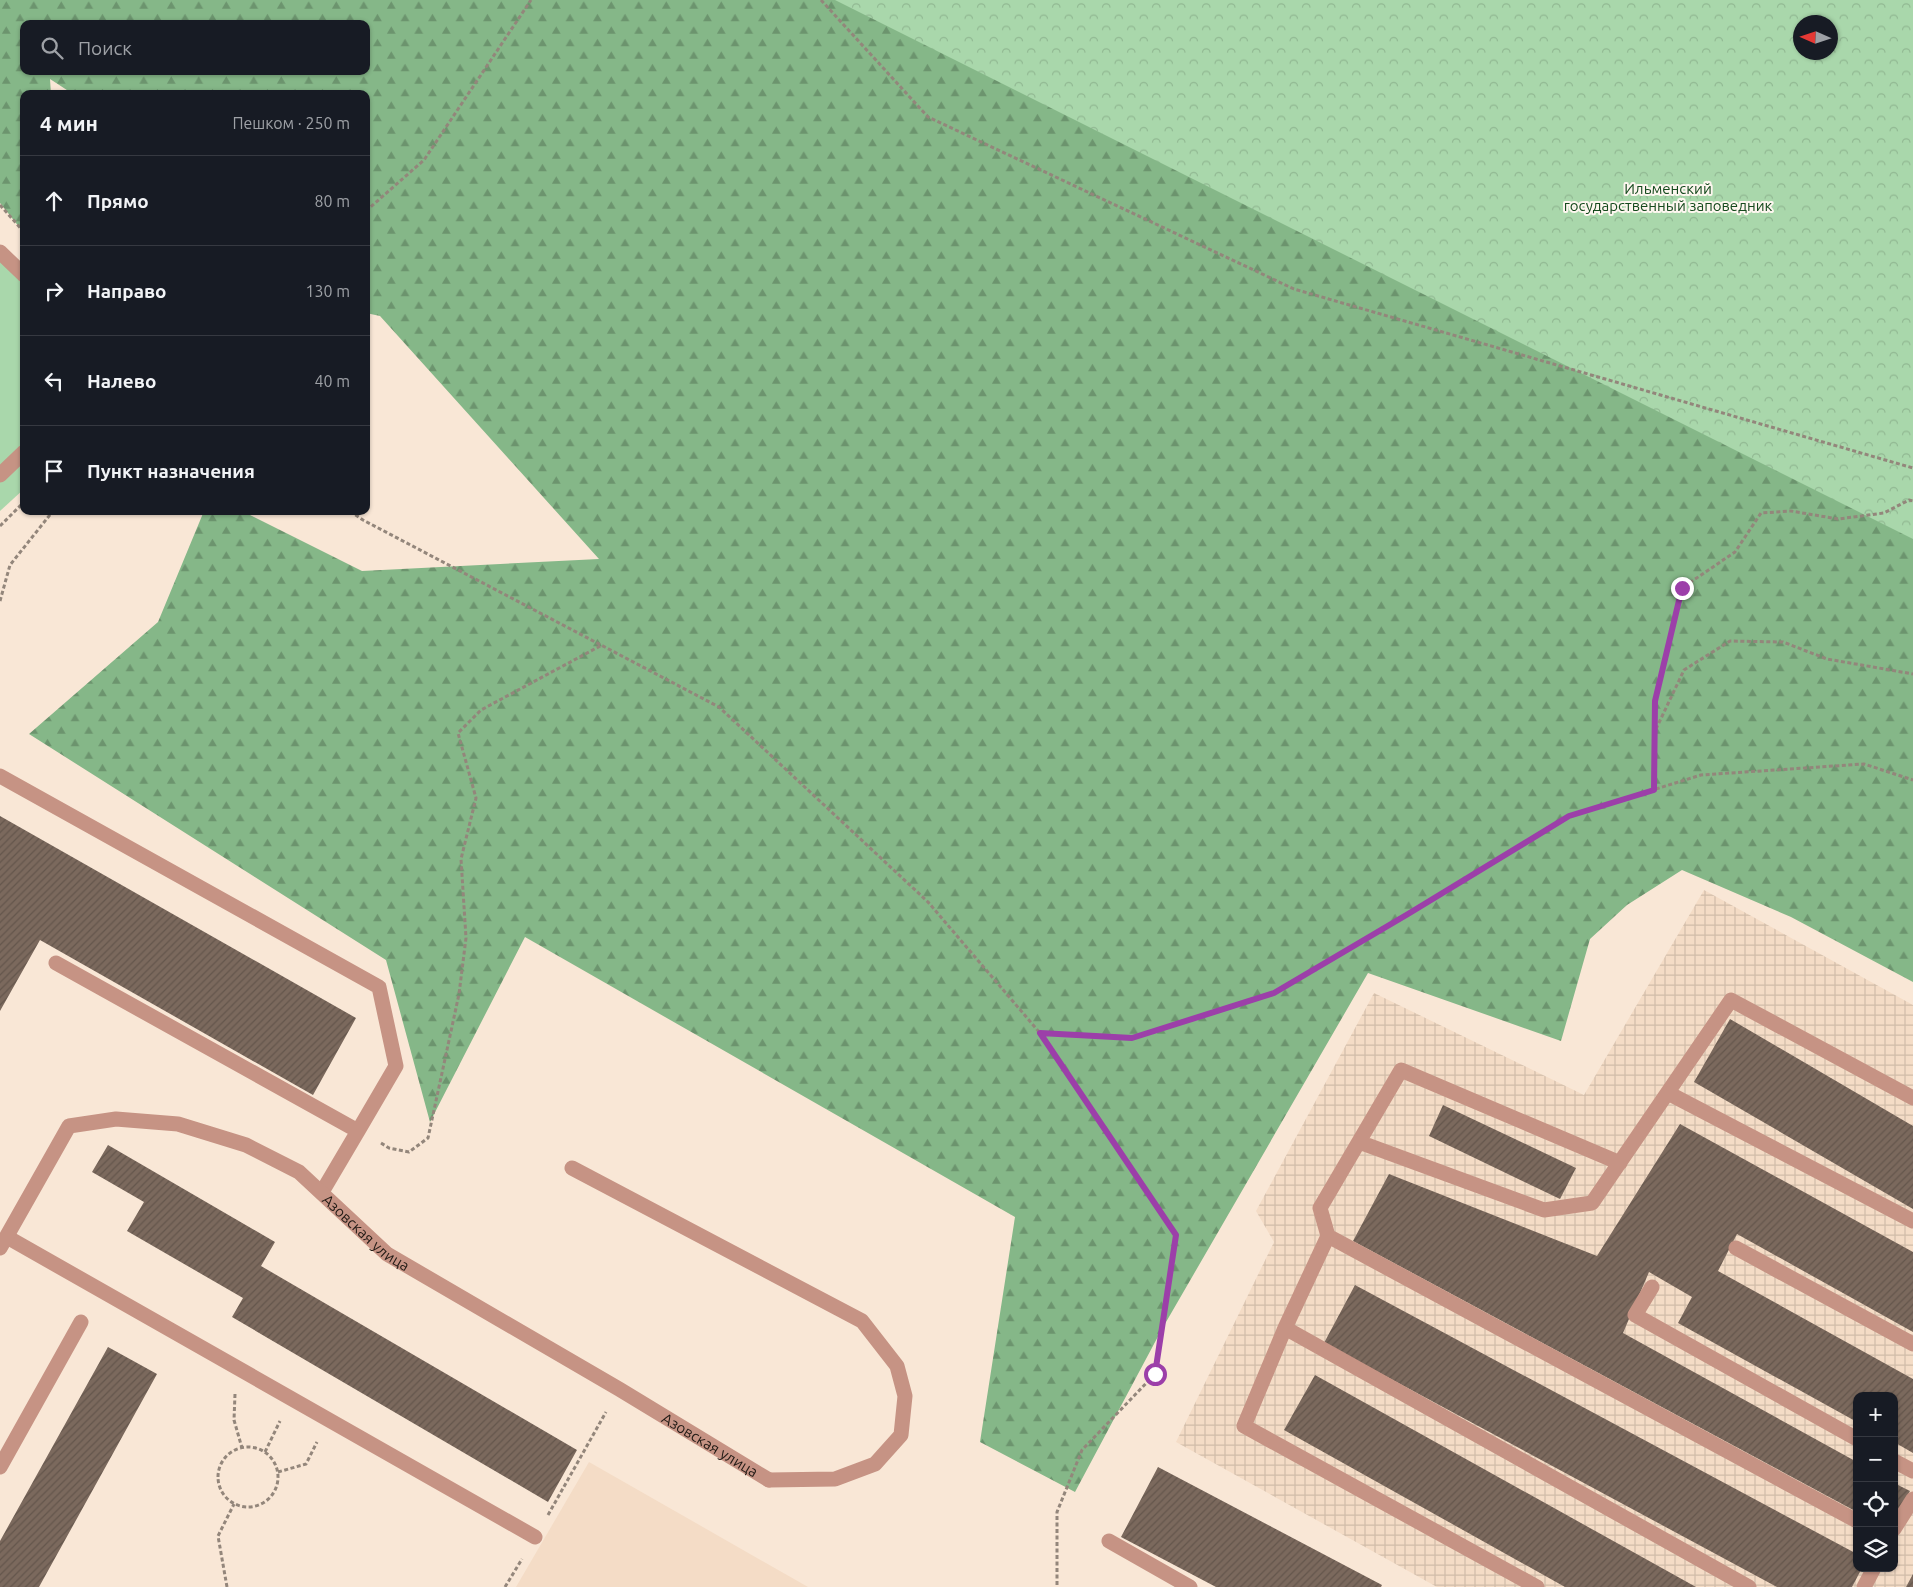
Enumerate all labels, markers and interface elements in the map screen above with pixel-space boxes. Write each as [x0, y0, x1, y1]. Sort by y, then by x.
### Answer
north arrow [1793, 15, 1838, 60]
search box [20, 20, 370, 75]
icon: search [38, 34, 66, 62]
text: Поиск [78, 37, 132, 59]
text: 4 мин [40, 111, 98, 135]
text: Пешком · 250 m [232, 114, 350, 132]
park label: Ильменский государственный заповедник [1564, 180, 1773, 214]
icon: ahead [40, 187, 68, 215]
text: Прямо [87, 190, 149, 212]
text: 80 m [314, 192, 350, 210]
icon: right [40, 277, 68, 305]
text: Направо [87, 280, 167, 302]
text: 130 m [305, 282, 350, 300]
icon: left [40, 367, 68, 395]
text: Налево [87, 370, 156, 392]
text: 40 m [314, 372, 350, 390]
icon: arrive [40, 457, 68, 485]
text: Пункт назначения [87, 460, 255, 482]
route end [1671, 577, 1694, 600]
street label: Азовская улица [320, 1190, 413, 1274]
route start [1144, 1363, 1167, 1386]
map controls [1853, 1392, 1898, 1572]
button: + [1853, 1392, 1898, 1437]
street label: Азовская улица [659, 1409, 761, 1480]
button: − [1853, 1437, 1898, 1482]
button: locate [1853, 1482, 1898, 1527]
button: layers [1853, 1527, 1898, 1572]

